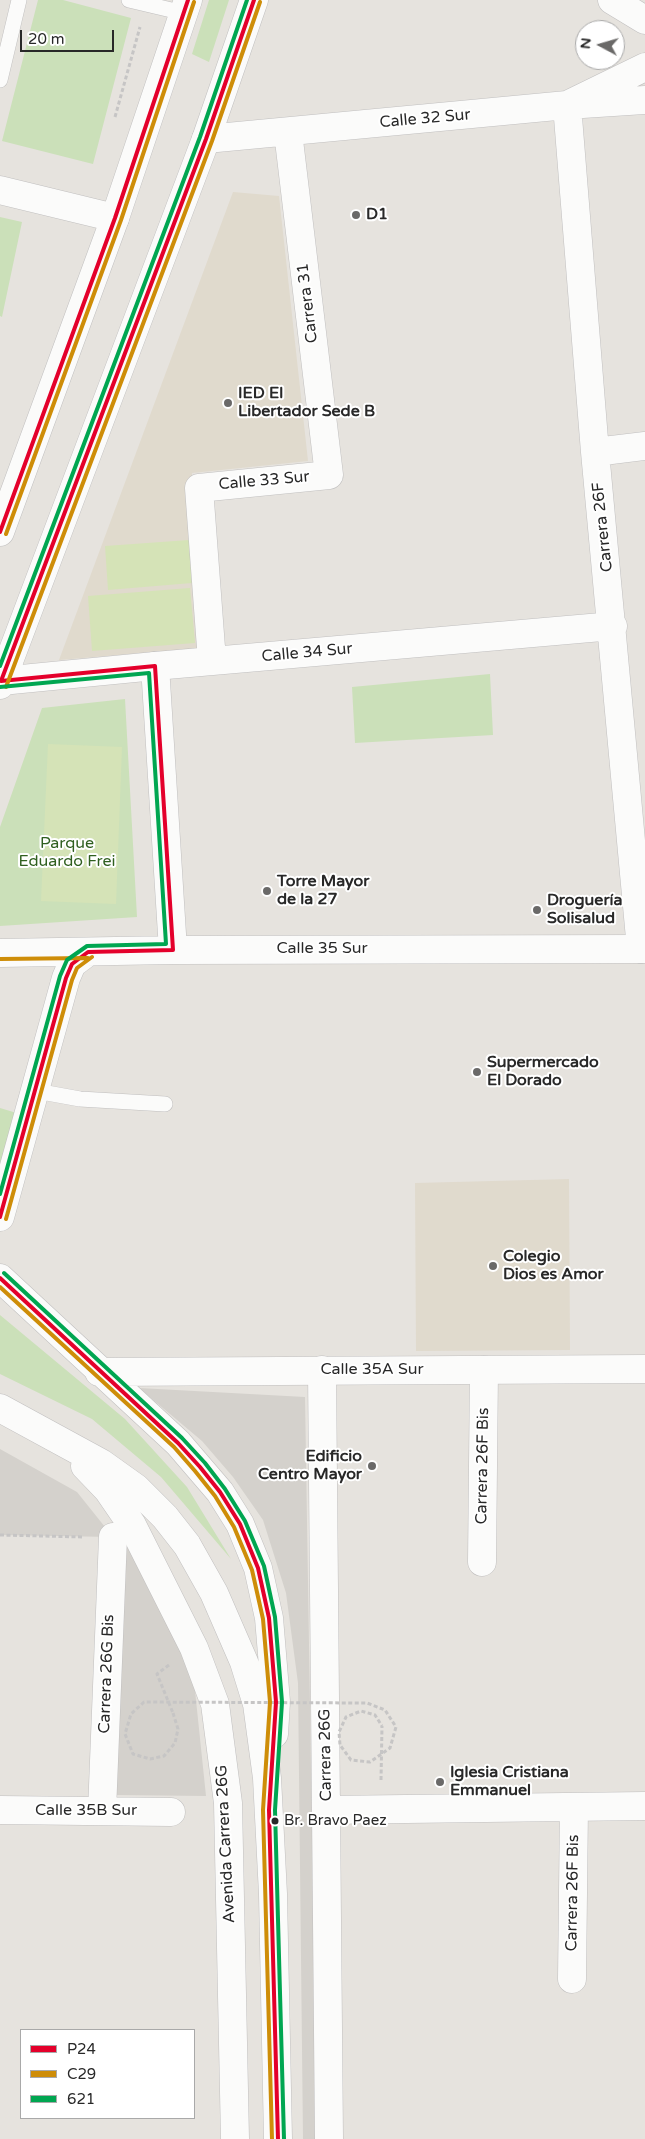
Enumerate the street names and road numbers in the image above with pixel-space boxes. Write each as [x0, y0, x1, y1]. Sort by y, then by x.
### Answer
street label: Calle 32 Sur [379, 105, 471, 133]
street label: Carrera 31 [294, 262, 322, 344]
street label: Calle 33 Sur [218, 467, 310, 495]
street label: Carrera 26F [589, 481, 617, 573]
street label: Calle 34 Sur [261, 639, 353, 667]
street label: Calle 35 Sur [276, 939, 368, 959]
street label: Calle 35A Sur [320, 1360, 424, 1380]
street label: Carrera 26F Bis [472, 1407, 494, 1525]
street label: Carrera 26G Bis [95, 1614, 119, 1734]
street label: Carrera 26G [316, 1709, 336, 1801]
street label: Avenida Carrera 26G [212, 1764, 240, 1924]
street label: Calle 35B Sur [35, 1801, 137, 1821]
street label: Carrera 26F Bis [562, 1834, 584, 1952]

